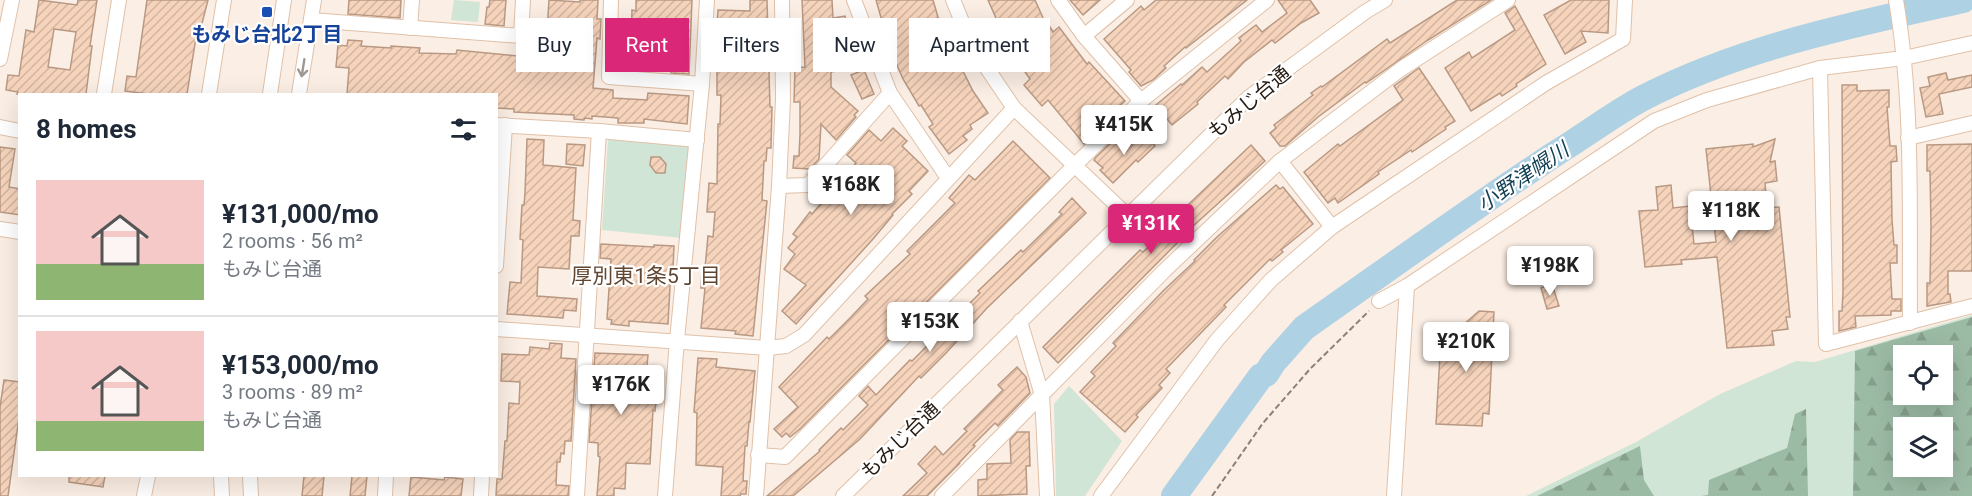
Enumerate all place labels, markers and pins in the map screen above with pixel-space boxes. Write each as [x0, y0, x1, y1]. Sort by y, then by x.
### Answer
marker: もみじ台北2丁目 [260, 5, 274, 19]
place label: もみじ台北2丁目 [191, 22, 343, 46]
pin: ¥415K [1082, 105, 1166, 156]
pin: ¥168K [809, 165, 893, 216]
pin: ¥118K [1689, 191, 1773, 242]
pin: ¥131K [1109, 204, 1193, 255]
pin: ¥198K [1508, 246, 1592, 297]
pin: ¥153K [888, 302, 972, 353]
pin: ¥210K [1424, 322, 1508, 373]
pin: ¥176K [579, 365, 663, 416]

